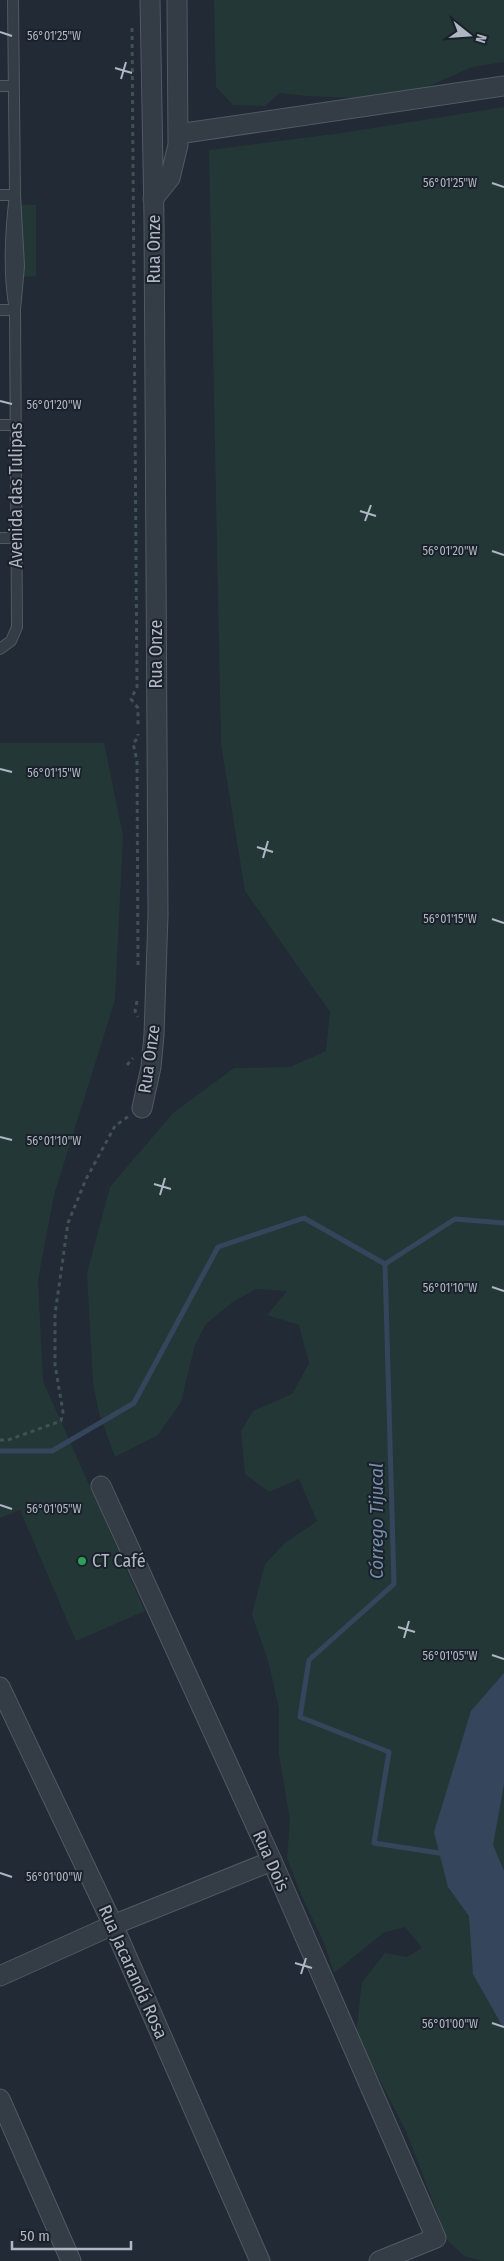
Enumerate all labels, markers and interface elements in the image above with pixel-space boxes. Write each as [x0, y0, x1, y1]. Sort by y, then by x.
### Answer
north arrow [444, 10, 494, 60]
text: 56°01'25"W [27, 29, 81, 43]
text: N [472, 32, 490, 45]
text: 56°01'25"W [423, 176, 477, 190]
street label: Rua Onze [143, 214, 165, 283]
text: 56°01'20"W [27, 398, 81, 412]
street label: Avenida das Tulipas [5, 422, 27, 568]
text: 56°01'20"W [423, 544, 477, 558]
street label: Rua Onze [145, 619, 167, 688]
text: 56°01'15"W [27, 766, 81, 780]
text: 56°01'15"W [423, 912, 477, 926]
street label: Rua Onze [133, 1023, 165, 1095]
text: 56°01'10"W [27, 1134, 81, 1148]
text: 56°01'10"W [423, 1281, 477, 1295]
water label: Córrego Tijucal [365, 1463, 388, 1579]
text: 56°01'05"W [27, 1502, 81, 1516]
place label: CT Café [92, 1550, 146, 1572]
marker: CT Café [76, 1555, 88, 1567]
text: 56°01'05"W [423, 1649, 477, 1663]
street label: Rua Dois [248, 1827, 294, 1895]
text: 56°01'00"W [26, 1870, 82, 1884]
street label: Rua Jacarandá Rosa [94, 1902, 173, 2043]
text: 56°01'00"W [422, 2017, 478, 2031]
scale bar [12, 2218, 131, 2250]
text: 50 m [20, 2227, 50, 2245]

